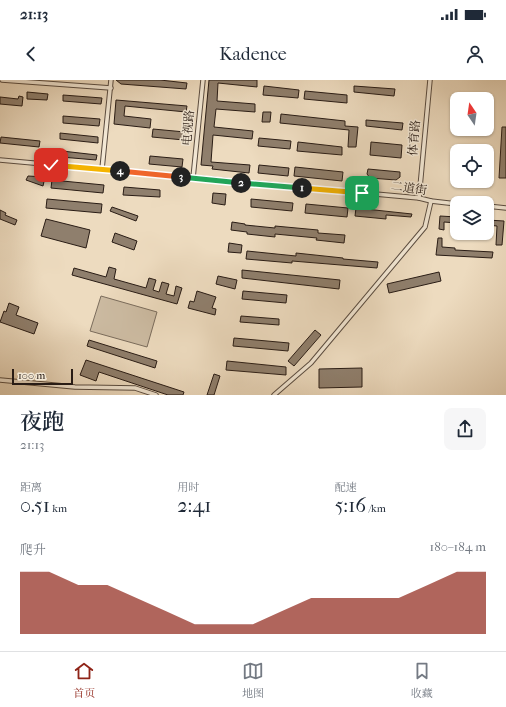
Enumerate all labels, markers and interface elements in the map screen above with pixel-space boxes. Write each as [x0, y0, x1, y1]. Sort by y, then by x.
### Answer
text: 21:13 [20, 5, 48, 23]
icon: back [20, 43, 42, 65]
icon: person [464, 43, 486, 65]
text: Kadence [219, 44, 287, 65]
north arrow [450, 92, 494, 136]
map controls [450, 92, 494, 240]
street label: 电视路 [179, 109, 197, 147]
street label: 体育路 [405, 119, 423, 157]
button: locate [450, 144, 494, 188]
pin [34, 148, 68, 182]
icon: check [40, 154, 62, 176]
pin: 4 [110, 161, 130, 181]
text: 4 [117, 164, 123, 177]
pin: 3 [171, 167, 191, 187]
text: 3 [179, 170, 183, 183]
pin: 2 [231, 173, 251, 193]
text: 2 [238, 176, 244, 189]
pin [345, 176, 379, 210]
pin: 1 [292, 178, 312, 198]
street label: 二道街 [390, 179, 429, 198]
text: 1 [300, 181, 304, 194]
icon: arrive [351, 182, 373, 204]
button: layers [450, 196, 494, 240]
scale bar [12, 367, 73, 386]
text: 100 m [18, 369, 46, 382]
button: share [444, 408, 486, 450]
text: 夜跑 [20, 409, 64, 435]
text: 21:13 [20, 437, 44, 452]
text: 距离 [20, 481, 42, 494]
text: 用时 [177, 481, 199, 494]
text: 配速 [335, 481, 357, 494]
text: 0.51 [20, 494, 50, 517]
text: 2:41 [177, 494, 211, 517]
text: 5:16 [335, 494, 366, 517]
text: km [50, 502, 67, 515]
text: /km [366, 502, 386, 515]
text: 180–184 m [430, 539, 486, 554]
text: 爬升 [20, 542, 46, 557]
tab: 首页 [73, 660, 95, 700]
tab: 地图 [242, 660, 264, 700]
tab: 收藏 [411, 660, 433, 700]

